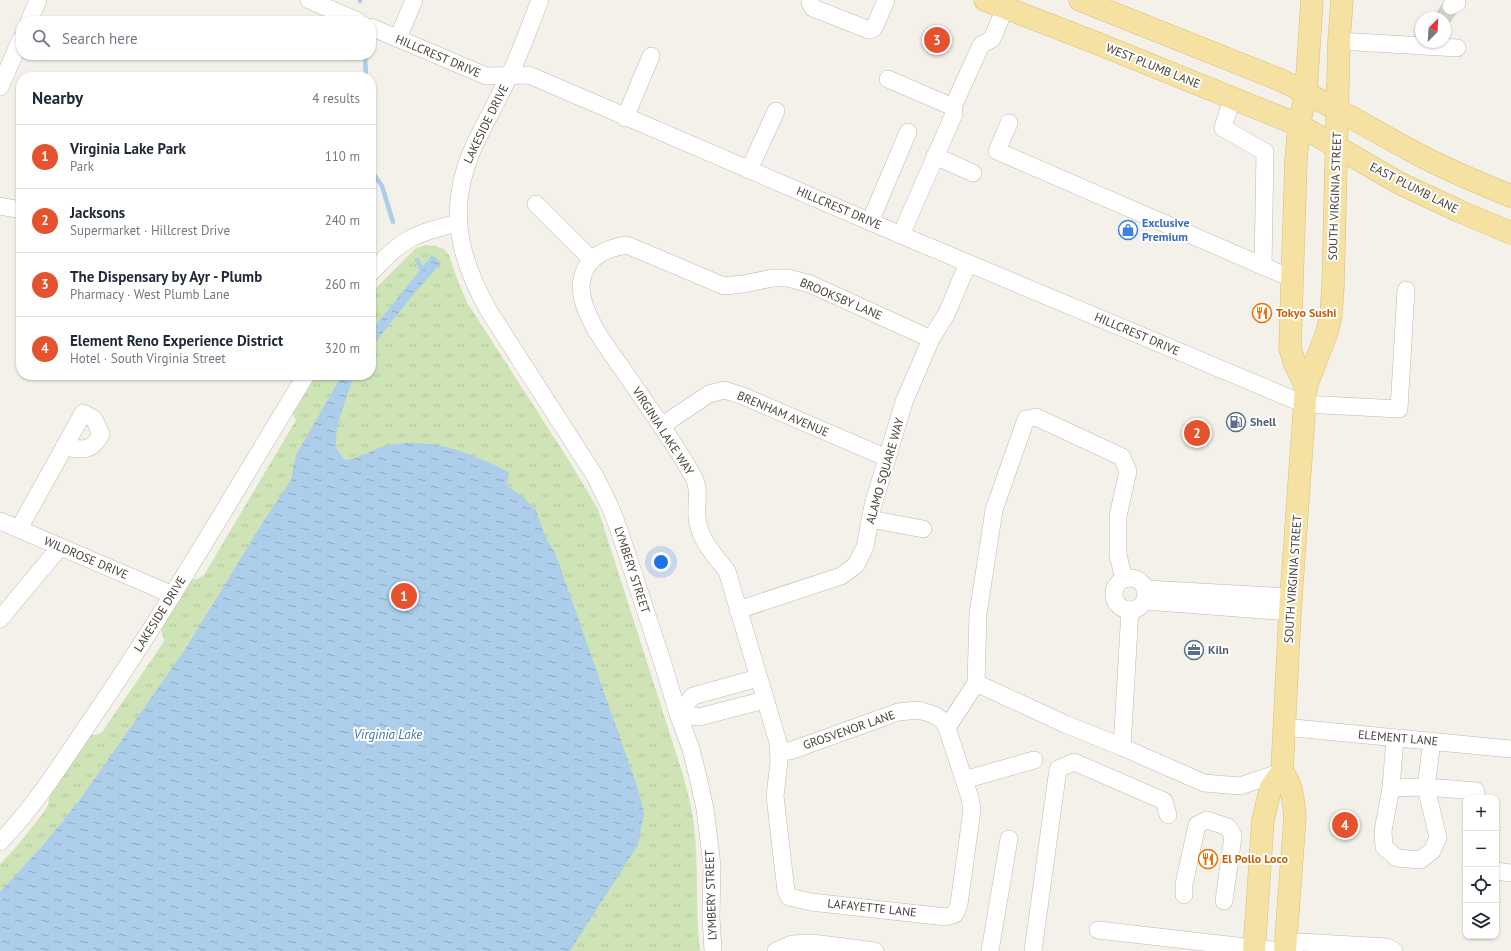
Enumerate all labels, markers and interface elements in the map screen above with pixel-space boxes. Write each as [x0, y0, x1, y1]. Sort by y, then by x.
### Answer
north arrow [1415, 12, 1451, 48]
search box [16, 16, 376, 60]
pin: 3 [924, 25, 950, 55]
icon: search [30, 27, 52, 49]
text: Search here [62, 29, 138, 48]
street label: HILLCREST DRIVE [393, 31, 483, 80]
street label: WEST PLUMB LANE [1104, 40, 1203, 91]
street label: LAKESIDE DRIVE [460, 82, 511, 166]
text: Nearby [32, 87, 83, 109]
text: 4 results [312, 90, 360, 107]
street label: SOUTH VIRGINIA STREET [1325, 131, 1344, 261]
text: Virginia Lake Park [70, 139, 186, 158]
text: 1 [41, 148, 49, 165]
text: 110 m [325, 148, 360, 165]
text: Park [70, 158, 94, 175]
street label: EAST PLUMB LANE [1367, 159, 1461, 216]
street label: HILLCREST DRIVE [794, 183, 884, 232]
text: Jacksons [70, 203, 125, 222]
text: 2 [41, 212, 49, 229]
text: 240 m [325, 212, 360, 229]
place label: Exclusive Premium [1142, 215, 1189, 244]
shop icon: Exclusive Premium [1117, 219, 1139, 241]
text: Supermarket · Hillcrest Drive [70, 222, 230, 239]
text: The Dispensary by Ayr - Plumb [70, 267, 262, 286]
street label: BROOKSBY LANE [798, 274, 885, 323]
text: 3 [41, 276, 49, 293]
text: 260 m [325, 276, 360, 293]
text: Pharmacy · West Plumb Lane [70, 286, 230, 303]
restaurant icon: Tokyo Sushi [1251, 302, 1273, 324]
place label: Tokyo Sushi [1276, 305, 1337, 320]
street label: HILLCREST DRIVE [1092, 309, 1182, 358]
text: Element Reno Experience District [70, 331, 283, 350]
text: 4 [41, 340, 49, 357]
text: 320 m [325, 340, 360, 357]
text: Hotel · South Virginia Street [70, 350, 226, 367]
street label: VIRGINIA LAKE WAY [629, 383, 698, 478]
street label: BRENHAM AVENUE [735, 387, 831, 440]
fuel station icon: Shell [1225, 411, 1247, 433]
place label: Shell [1250, 414, 1277, 429]
street label: ALAMO SQUARE WAY [862, 416, 907, 526]
pin: 2 [1184, 418, 1210, 448]
street label: SOUTH VIRGINIA STREET [1281, 514, 1304, 644]
street label: LYMBERY STREET [611, 525, 654, 615]
street label: WILDROSE DRIVE [42, 533, 131, 582]
your location [651, 552, 671, 572]
street label: LAKESIDE DRIVE [130, 573, 189, 654]
pin: 1 [391, 581, 417, 611]
office icon: Kiln [1183, 639, 1205, 661]
place label: Kiln [1208, 642, 1229, 657]
street label: GROSVENOR LANE [801, 707, 897, 752]
water label: Virginia Lake [354, 726, 422, 743]
street label: ELEMENT LANE [1357, 727, 1439, 748]
map controls [1463, 795, 1499, 939]
button: + [1463, 795, 1499, 831]
pin: 4 [1332, 810, 1358, 840]
button: − [1463, 831, 1499, 867]
restaurant icon: El Pollo Loco [1197, 848, 1219, 870]
street label: LYMBERY STREET [701, 849, 720, 940]
place label: El Pollo Loco [1222, 851, 1288, 866]
button: locate [1463, 867, 1499, 903]
street label: LAFAYETTE LANE [827, 895, 918, 920]
button: layers [1463, 903, 1499, 939]

